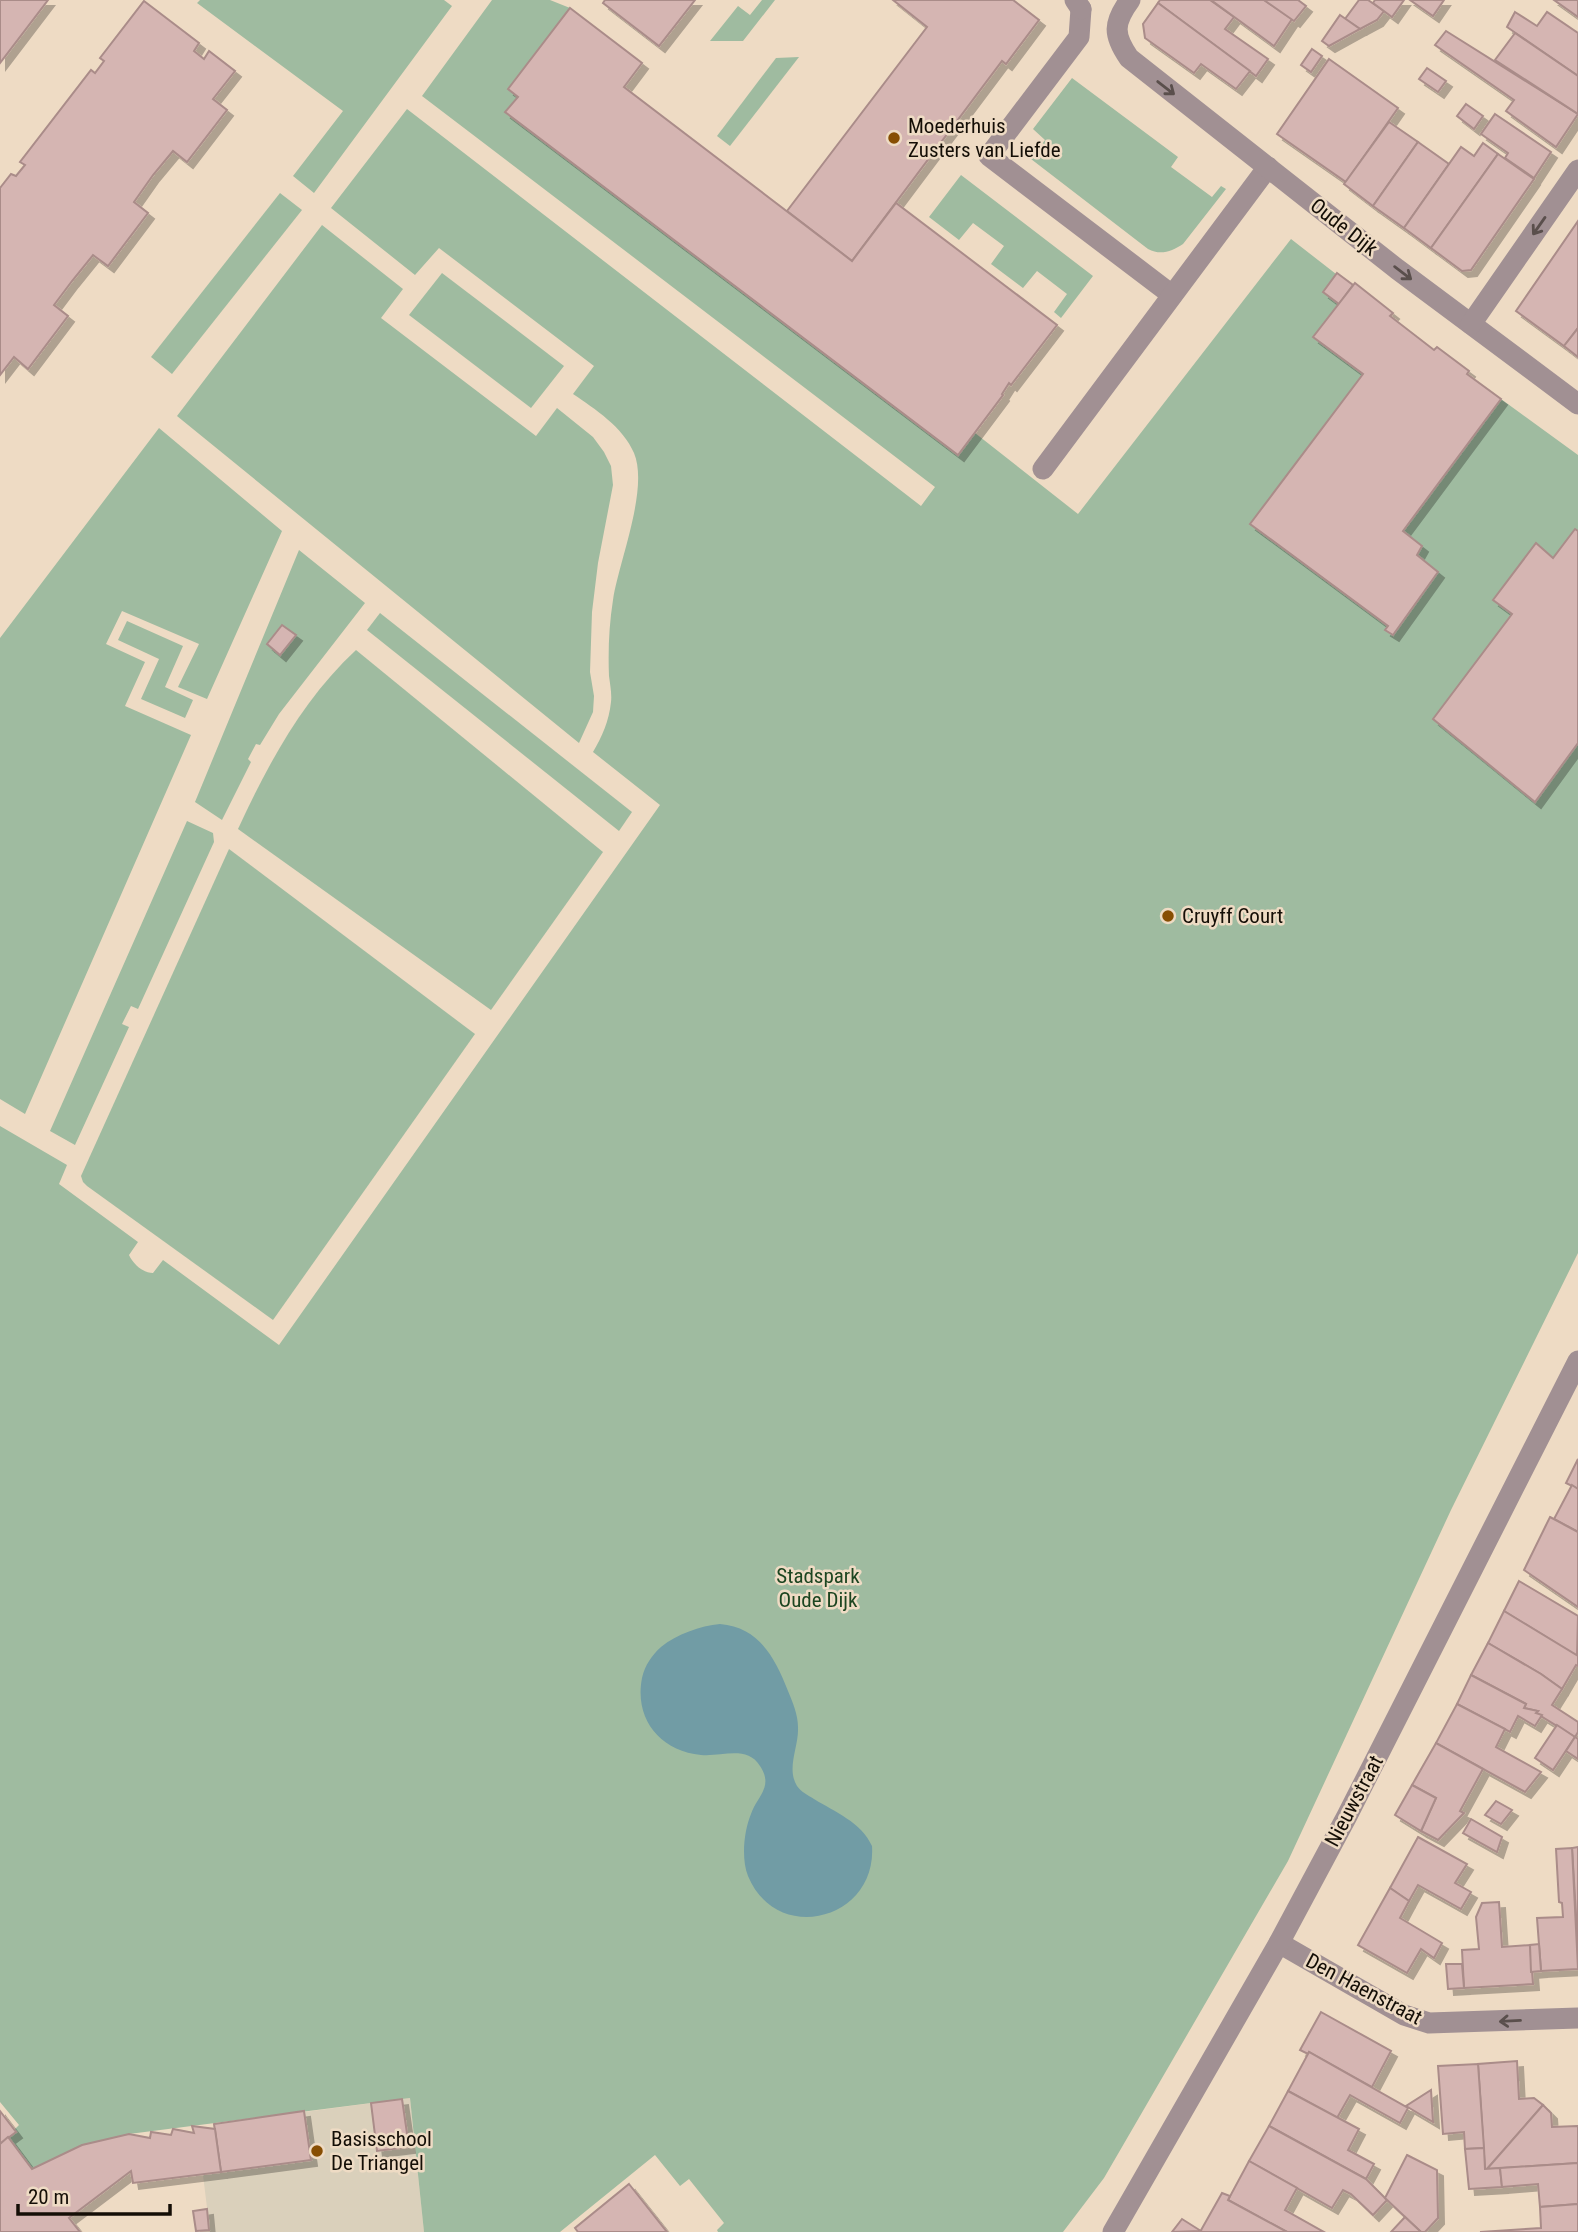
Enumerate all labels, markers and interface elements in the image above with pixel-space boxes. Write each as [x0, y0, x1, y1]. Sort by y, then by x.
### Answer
one-way arrow [1156, 80, 1174, 95]
place label: Moederhuis Zusters van Liefde [908, 114, 1061, 162]
marker: Moederhuis Zusters van Liefde [886, 130, 902, 146]
street label: Oude Dijk [1306, 193, 1383, 261]
one-way arrow [1532, 216, 1546, 235]
one-way arrow [1393, 266, 1411, 281]
place label: Cruyff Court [1182, 904, 1283, 928]
marker: Cruyff Court [1160, 908, 1176, 924]
park label: Stadspark Oude Dijk [776, 1564, 860, 1612]
street label: Nieuwstraat [1320, 1751, 1388, 1851]
street label: Den Haenstraat [1302, 1948, 1426, 2030]
one-way arrow [1499, 2015, 1522, 2028]
place label: Basisschool De Triangel [331, 2127, 432, 2175]
marker: Basisschool De Triangel [309, 2143, 325, 2159]
scale bar [18, 2172, 170, 2216]
text: 20 m [28, 2185, 69, 2209]

